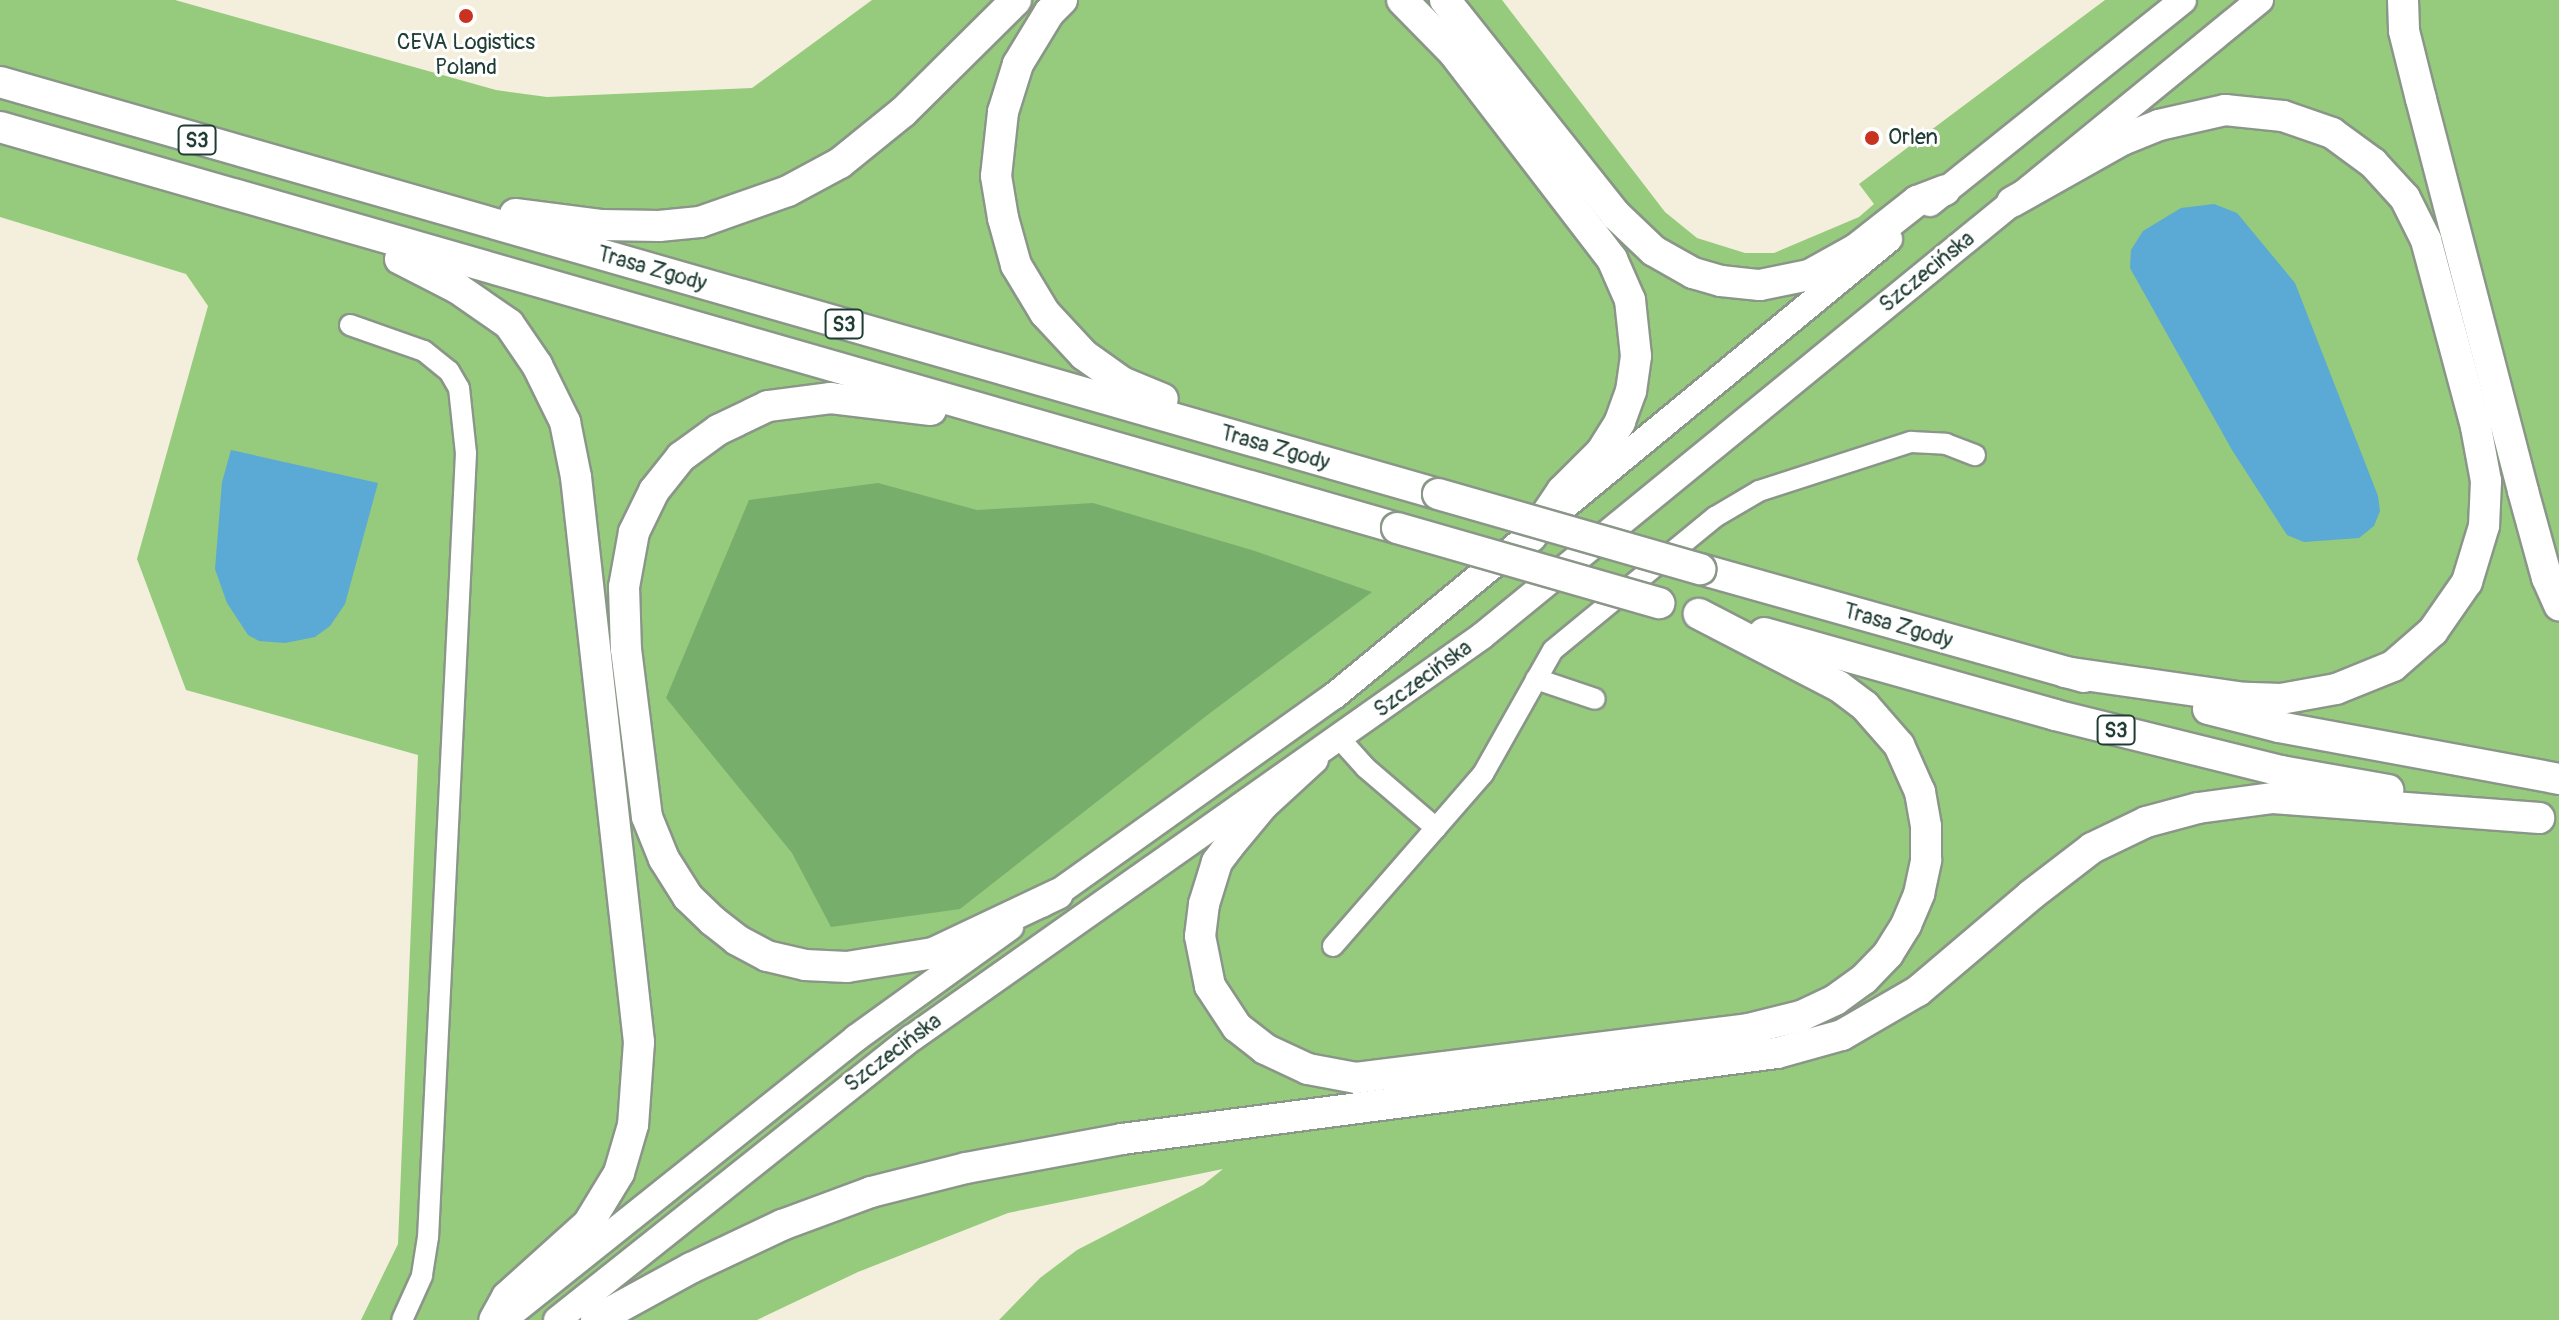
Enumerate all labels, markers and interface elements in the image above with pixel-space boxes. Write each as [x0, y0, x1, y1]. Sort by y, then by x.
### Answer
marker: CEVA Logistics Poland [457, 7, 475, 25]
place label: CEVA Logistics Poland [397, 29, 535, 80]
road number: S3 [177, 124, 217, 156]
place label: Orlen [1888, 125, 1938, 151]
marker: Orlen [1863, 129, 1881, 147]
street label: Szczecińska [1874, 226, 1980, 318]
street label: Trasa Zgody [594, 241, 710, 297]
road number: S3 [824, 308, 864, 340]
street label: Trasa Zgody [1217, 420, 1333, 476]
street label: Trasa Zgody [1840, 598, 1956, 654]
street label: Szczecińska [1369, 635, 1477, 723]
road number: S3 [2096, 714, 2136, 746]
street label: Szczecińska [839, 1008, 947, 1098]

